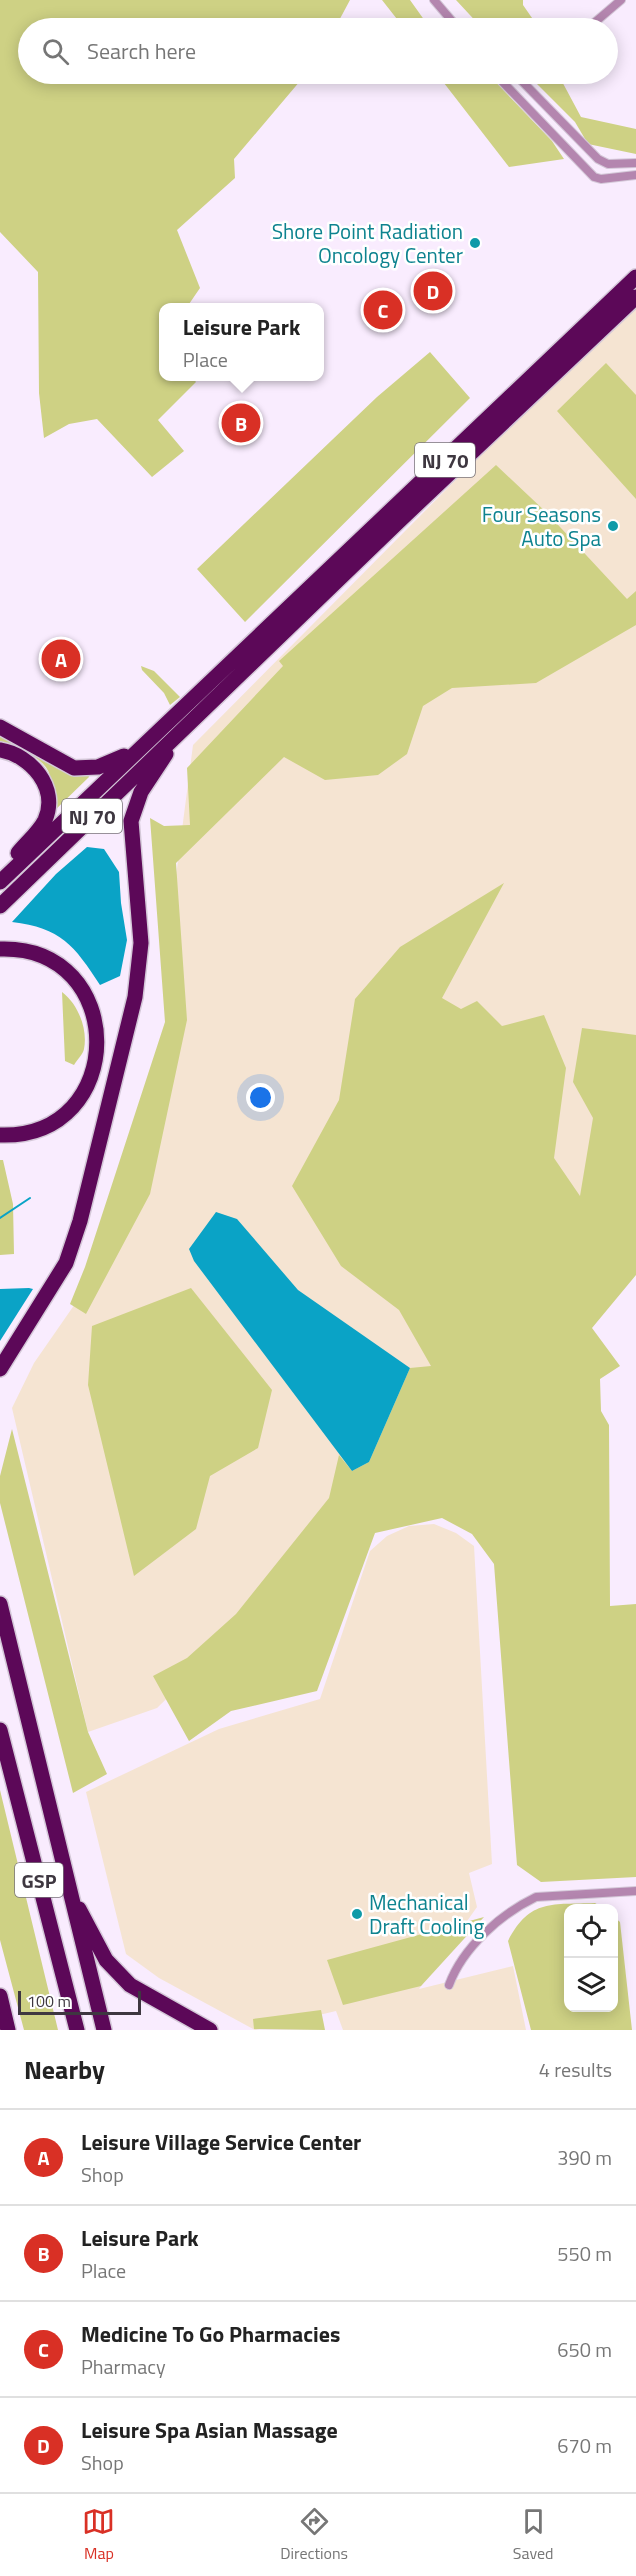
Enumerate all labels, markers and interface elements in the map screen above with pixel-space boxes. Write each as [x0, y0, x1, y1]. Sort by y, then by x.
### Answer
search box [18, 18, 618, 84]
text: Search here [87, 34, 196, 68]
icon: search [39, 35, 72, 68]
place label: Shore Point Radiation Oncology Center [272, 215, 463, 271]
marker: Shore Point Radiation Oncology Center [468, 236, 482, 250]
pin: D [414, 268, 452, 314]
pin: C [364, 288, 403, 332]
popup [159, 303, 324, 381]
text: Leisure Park [183, 310, 300, 344]
text: Place [183, 344, 228, 375]
pin: B [222, 400, 260, 446]
road number: NJ 70 [415, 443, 475, 477]
place label: Four Seasons Auto Spa [482, 498, 601, 554]
marker: Four Seasons Auto Spa [606, 519, 620, 533]
pin: A [42, 636, 80, 682]
road number: NJ 70 [62, 799, 122, 833]
your location [246, 1083, 275, 1112]
road number: GSP [15, 1863, 63, 1897]
place label: Mechanical Draft Cooling [369, 1886, 484, 1942]
map controls [564, 1904, 618, 2012]
button: locate [564, 1904, 618, 1958]
marker: Mechanical Draft Cooling [350, 1907, 364, 1921]
button: layers [564, 1958, 618, 2012]
scale bar [18, 1988, 141, 2016]
text: 100 m [27, 1989, 71, 2013]
text: Nearby [24, 2050, 105, 2089]
text: 4 results [539, 2054, 612, 2085]
text: Leisure Village Service Center [81, 2125, 361, 2159]
text: A [37, 2142, 50, 2173]
text: 390 m [557, 2142, 612, 2173]
text: Shop [81, 2159, 124, 2190]
text: Leisure Park [81, 2221, 199, 2255]
text: B [37, 2238, 50, 2269]
text: 550 m [557, 2238, 612, 2269]
text: Place [81, 2255, 126, 2286]
text: Medicine To Go Pharmacies [81, 2317, 340, 2351]
text: C [38, 2334, 49, 2365]
text: 650 m [557, 2334, 612, 2365]
text: Pharmacy [81, 2351, 166, 2382]
text: Leisure Spa Asian Massage [81, 2413, 338, 2447]
text: D [37, 2430, 50, 2461]
text: 670 m [557, 2430, 612, 2461]
text: Shop [81, 2447, 124, 2478]
tab: Map [82, 2505, 115, 2565]
tab: Directions [280, 2505, 348, 2565]
tab: Saved [513, 2505, 554, 2565]

